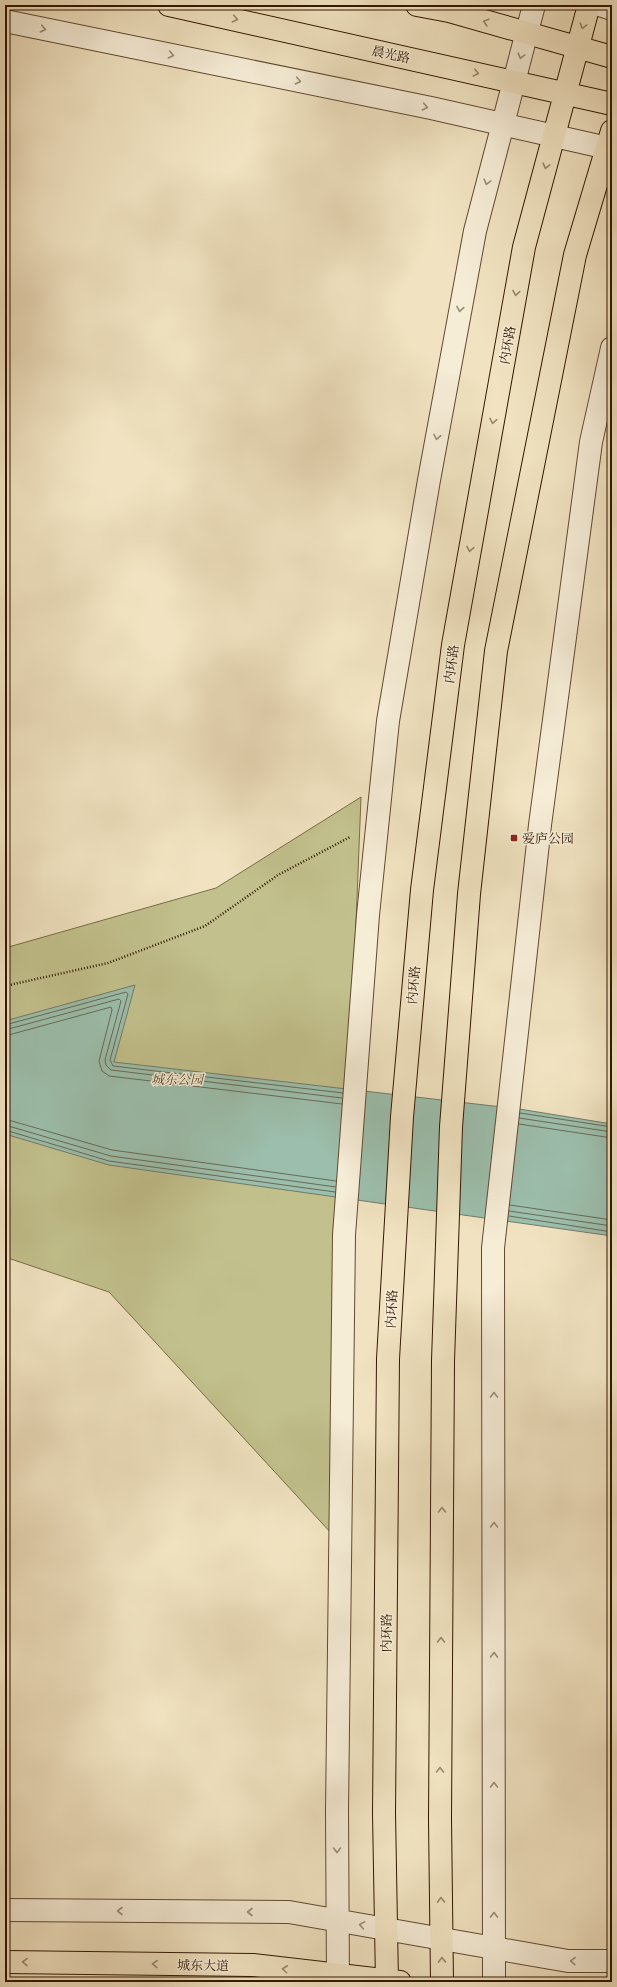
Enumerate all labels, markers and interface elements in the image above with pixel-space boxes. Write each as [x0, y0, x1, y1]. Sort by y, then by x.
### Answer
one-way arrow [231, 15, 238, 23]
one-way arrow [483, 18, 490, 27]
one-way arrow [579, 22, 588, 29]
one-way arrow [40, 24, 46, 33]
street label: 晨光路 [370, 42, 412, 67]
one-way arrow [167, 50, 174, 59]
one-way arrow [517, 53, 525, 59]
one-way arrow [473, 68, 480, 76]
one-way arrow [295, 76, 301, 85]
one-way arrow [422, 103, 428, 111]
one-way arrow [542, 162, 551, 169]
one-way arrow [484, 179, 492, 185]
one-way arrow [512, 289, 521, 296]
one-way arrow [457, 306, 465, 312]
street label: 内环路 [496, 324, 519, 366]
one-way arrow [489, 417, 498, 424]
one-way arrow [433, 434, 442, 440]
one-way arrow [466, 545, 475, 552]
street label: 内环路 [440, 644, 463, 685]
place label: 爱庐公园 [522, 830, 574, 847]
marker: 爱庐公园 [509, 833, 519, 843]
street label: 内环路 [403, 965, 424, 1005]
park label: 城东公园 [151, 1071, 205, 1088]
street label: 内环路 [382, 1289, 401, 1329]
one-way arrow [489, 1392, 498, 1398]
one-way arrow [438, 1507, 446, 1513]
one-way arrow [490, 1522, 498, 1528]
street label: 内环路 [378, 1613, 395, 1653]
one-way arrow [437, 1637, 445, 1643]
one-way arrow [490, 1652, 498, 1658]
one-way arrow [436, 1767, 444, 1773]
one-way arrow [490, 1782, 498, 1788]
one-way arrow [333, 1847, 341, 1853]
one-way arrow [437, 1897, 445, 1903]
one-way arrow [117, 1907, 123, 1915]
one-way arrow [247, 1908, 253, 1916]
one-way arrow [490, 1912, 498, 1918]
one-way arrow [359, 1921, 365, 1930]
street label: 城东大道 [177, 1957, 229, 1974]
one-way arrow [437, 1957, 446, 1963]
one-way arrow [570, 1957, 576, 1965]
one-way arrow [22, 1958, 28, 1966]
one-way arrow [152, 1960, 158, 1968]
one-way arrow [282, 1965, 288, 1974]

